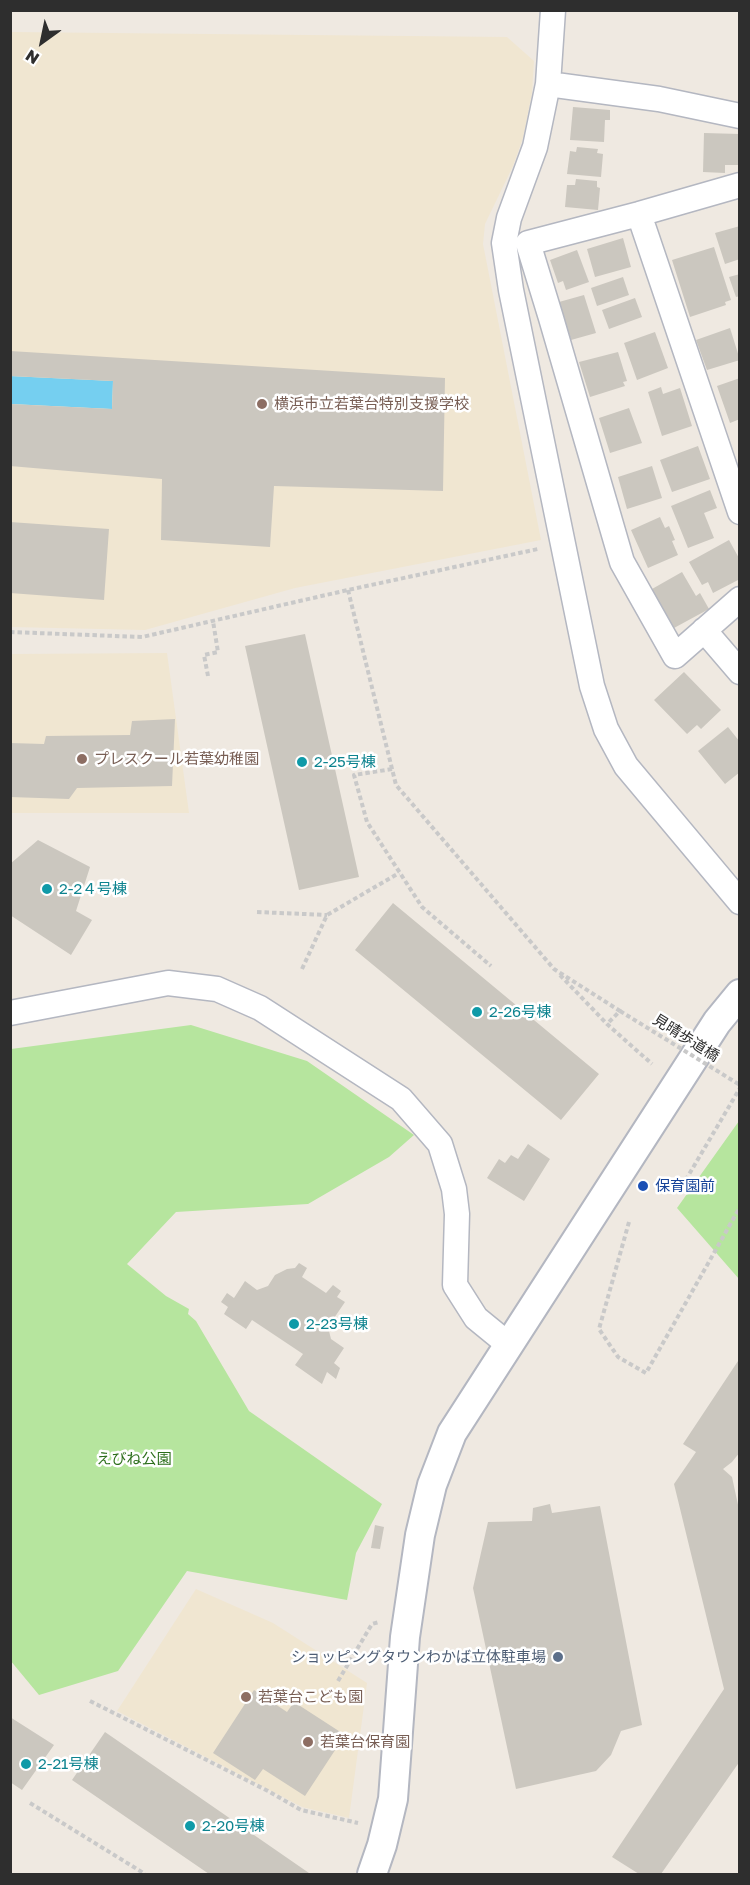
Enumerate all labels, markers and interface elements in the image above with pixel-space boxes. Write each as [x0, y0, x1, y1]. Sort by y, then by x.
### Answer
north arrow [12, 12, 72, 72]
text: N [22, 45, 43, 69]
place label: 横浜市立若葉台特別支援学校 [274, 395, 469, 413]
marker: 横浜市立若葉台特別支援学校 [255, 397, 269, 411]
place label: プレスクール若葉幼稚園 [94, 750, 259, 768]
marker: プレスクール若葉幼稚園 [75, 752, 89, 766]
place label: 2-25号棟 [314, 753, 376, 771]
marker: 2-25号棟 [295, 755, 309, 769]
place label: 2-2４号棟 [59, 880, 127, 898]
marker: 2-2４号棟 [40, 882, 54, 896]
place label: 2-26号棟 [489, 1003, 551, 1021]
marker: 2-26号棟 [470, 1005, 484, 1019]
street label: 見晴歩道橋 [649, 1010, 723, 1066]
place label: 保育園前 [655, 1177, 715, 1195]
marker: 保育園前 [636, 1179, 650, 1193]
place label: 2-23号棟 [306, 1315, 368, 1333]
marker: 2-23号棟 [287, 1317, 301, 1331]
park label: えびね公園 [97, 1450, 171, 1468]
place label: ショッピングタウンわかば立体駐車場 [291, 1648, 546, 1666]
marker: ショッピングタウンわかば立体駐車場 [551, 1650, 565, 1664]
place label: 若葉台こども園 [258, 1688, 363, 1706]
marker: 若葉台こども園 [239, 1690, 253, 1704]
place label: 若葉台保育園 [320, 1733, 410, 1751]
marker: 若葉台保育園 [301, 1735, 315, 1749]
place label: 2-21号棟 [38, 1755, 98, 1773]
marker: 2-21号棟 [19, 1757, 33, 1771]
place label: 2-20号棟 [202, 1817, 264, 1835]
marker: 2-20号棟 [183, 1819, 197, 1833]

